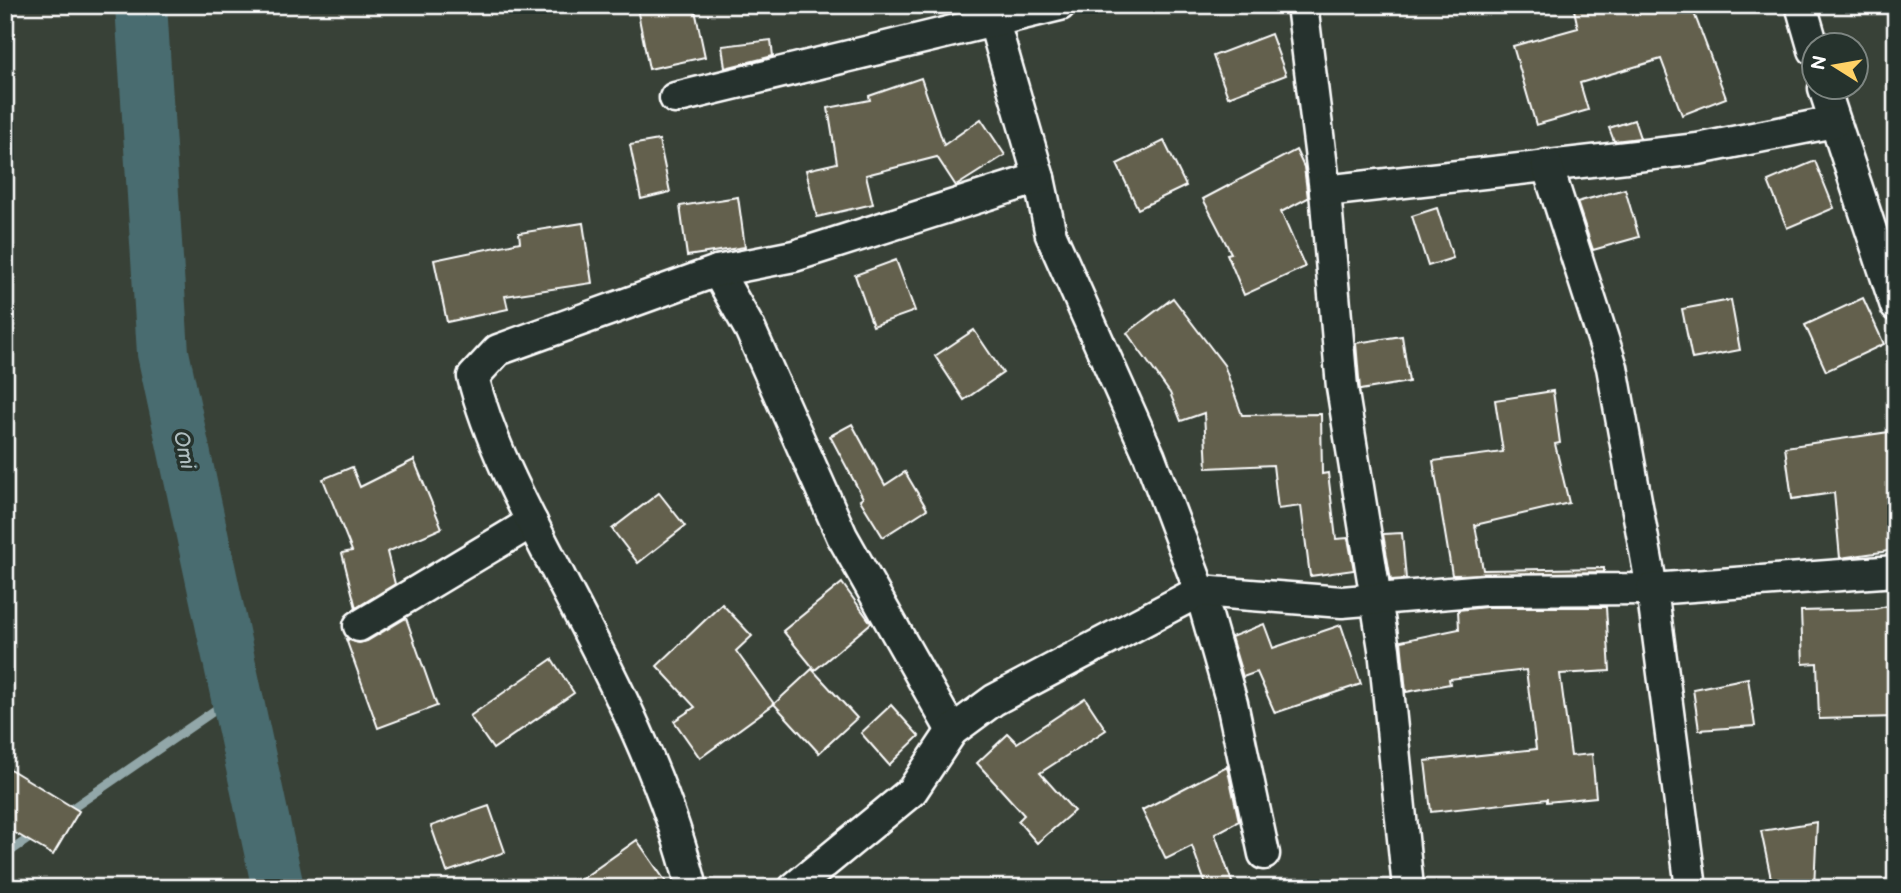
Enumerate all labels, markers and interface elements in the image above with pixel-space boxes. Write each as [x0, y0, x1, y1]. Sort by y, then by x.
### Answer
north arrow [1800, 32, 1870, 102]
text: N [1807, 54, 1832, 72]
water label: Omi [168, 429, 200, 473]

